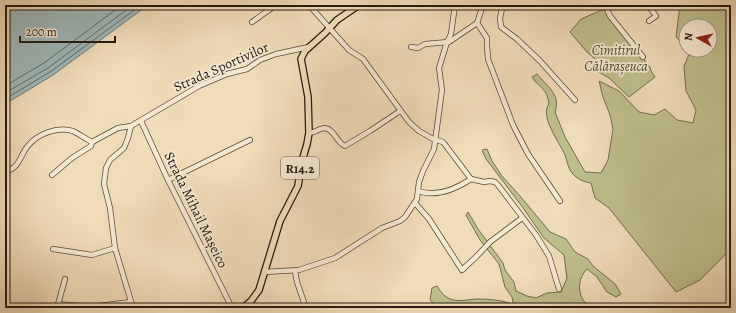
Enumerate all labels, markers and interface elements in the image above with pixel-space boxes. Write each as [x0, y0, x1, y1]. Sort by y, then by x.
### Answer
scale bar [20, 18, 115, 44]
north arrow [678, 18, 718, 58]
text: 200 m [26, 24, 57, 40]
text: N [681, 32, 697, 42]
street label: Strada Sportivilor [170, 37, 272, 96]
park label: Cimitirul Călărașeuca [584, 41, 648, 76]
street label: Strada Mihail Mașeico [160, 149, 232, 271]
road number: R14.2 [281, 157, 319, 179]

